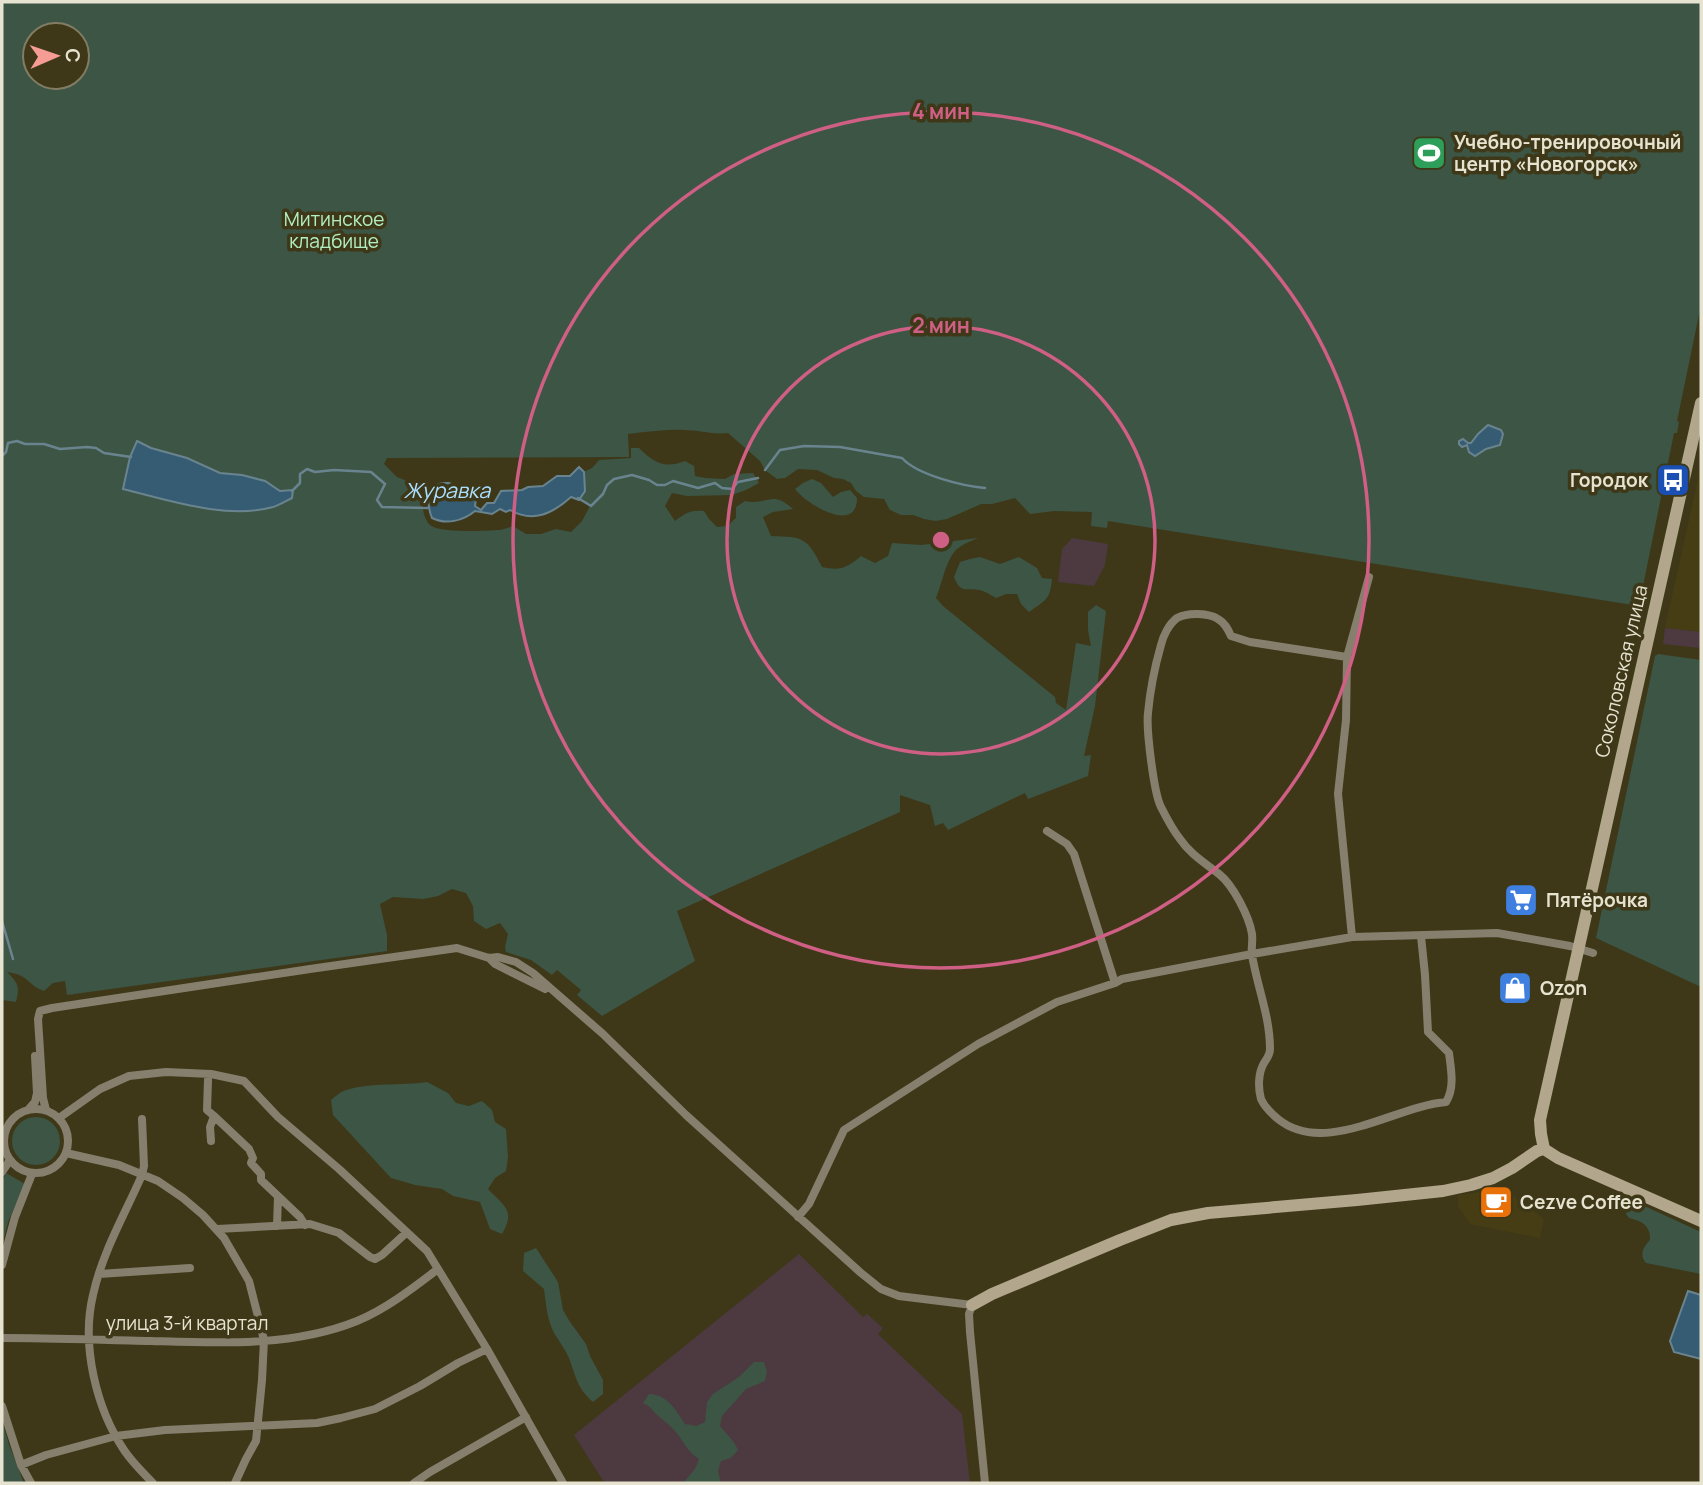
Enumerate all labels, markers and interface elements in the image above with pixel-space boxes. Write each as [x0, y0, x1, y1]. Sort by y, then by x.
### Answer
north arrow [21, 21, 91, 91]
text: С [60, 48, 86, 63]
text: 4 мин [912, 97, 970, 125]
place label: Учебно-тренировочный центр «Новогорск» [1454, 129, 1681, 177]
sports icon: Учебно-тренировочный центр «Новогорск» [1410, 134, 1448, 172]
park label: Митинское кладбище [284, 206, 384, 254]
text: 2 мин [912, 311, 970, 339]
bus stop icon: Городок [1654, 461, 1692, 499]
place label: Городок [1570, 467, 1649, 493]
water label: Журавка [404, 476, 491, 504]
centre of rings [929, 528, 953, 552]
street label: Соколовская улица [1589, 582, 1653, 760]
supermarket icon: Пятёрочка [1502, 881, 1540, 919]
place label: Пятёрочка [1546, 887, 1648, 913]
shop icon: Ozon [1496, 969, 1534, 1007]
place label: Ozon [1540, 975, 1587, 1001]
cafe icon: Cezve Coffee [1477, 1183, 1515, 1221]
place label: Cezve Coffee [1520, 1189, 1643, 1215]
street label: улица 3-й квартал [106, 1310, 268, 1336]

